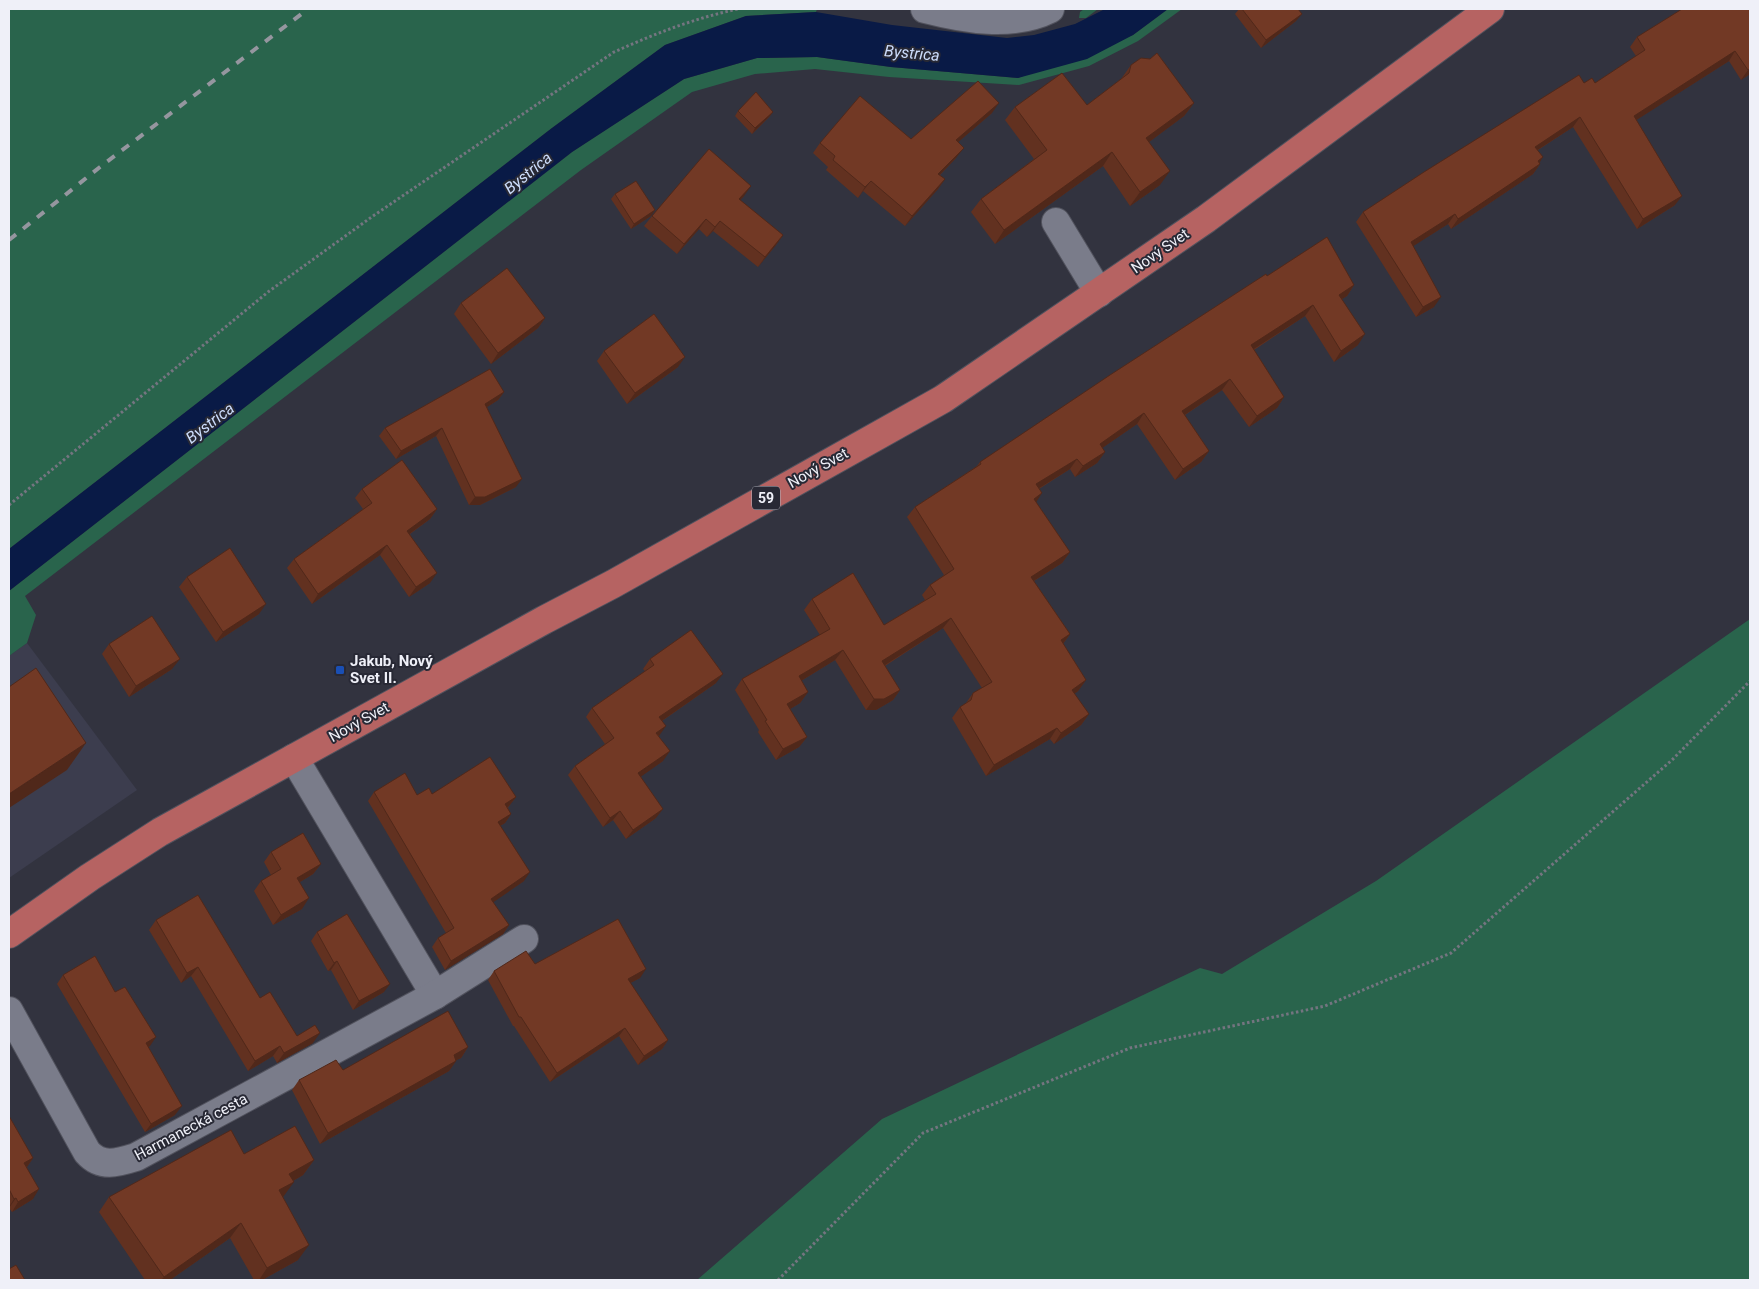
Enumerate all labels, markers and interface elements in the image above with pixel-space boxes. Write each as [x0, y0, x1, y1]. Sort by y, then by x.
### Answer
water label: Bystrica [883, 41, 941, 65]
water label: Bystrica [500, 148, 556, 198]
street label: Nový Svet [1128, 225, 1192, 277]
water label: Bystrica [182, 399, 238, 447]
street label: Nový Svet [785, 444, 851, 492]
road number: 59 [752, 486, 780, 509]
place label: Jakub, Nový Svet II. [350, 652, 433, 687]
marker: Jakub, Nový Svet II. [334, 664, 346, 676]
street label: Nový Svet [326, 698, 392, 746]
street label: Harmanecká cesta [131, 1090, 251, 1164]

